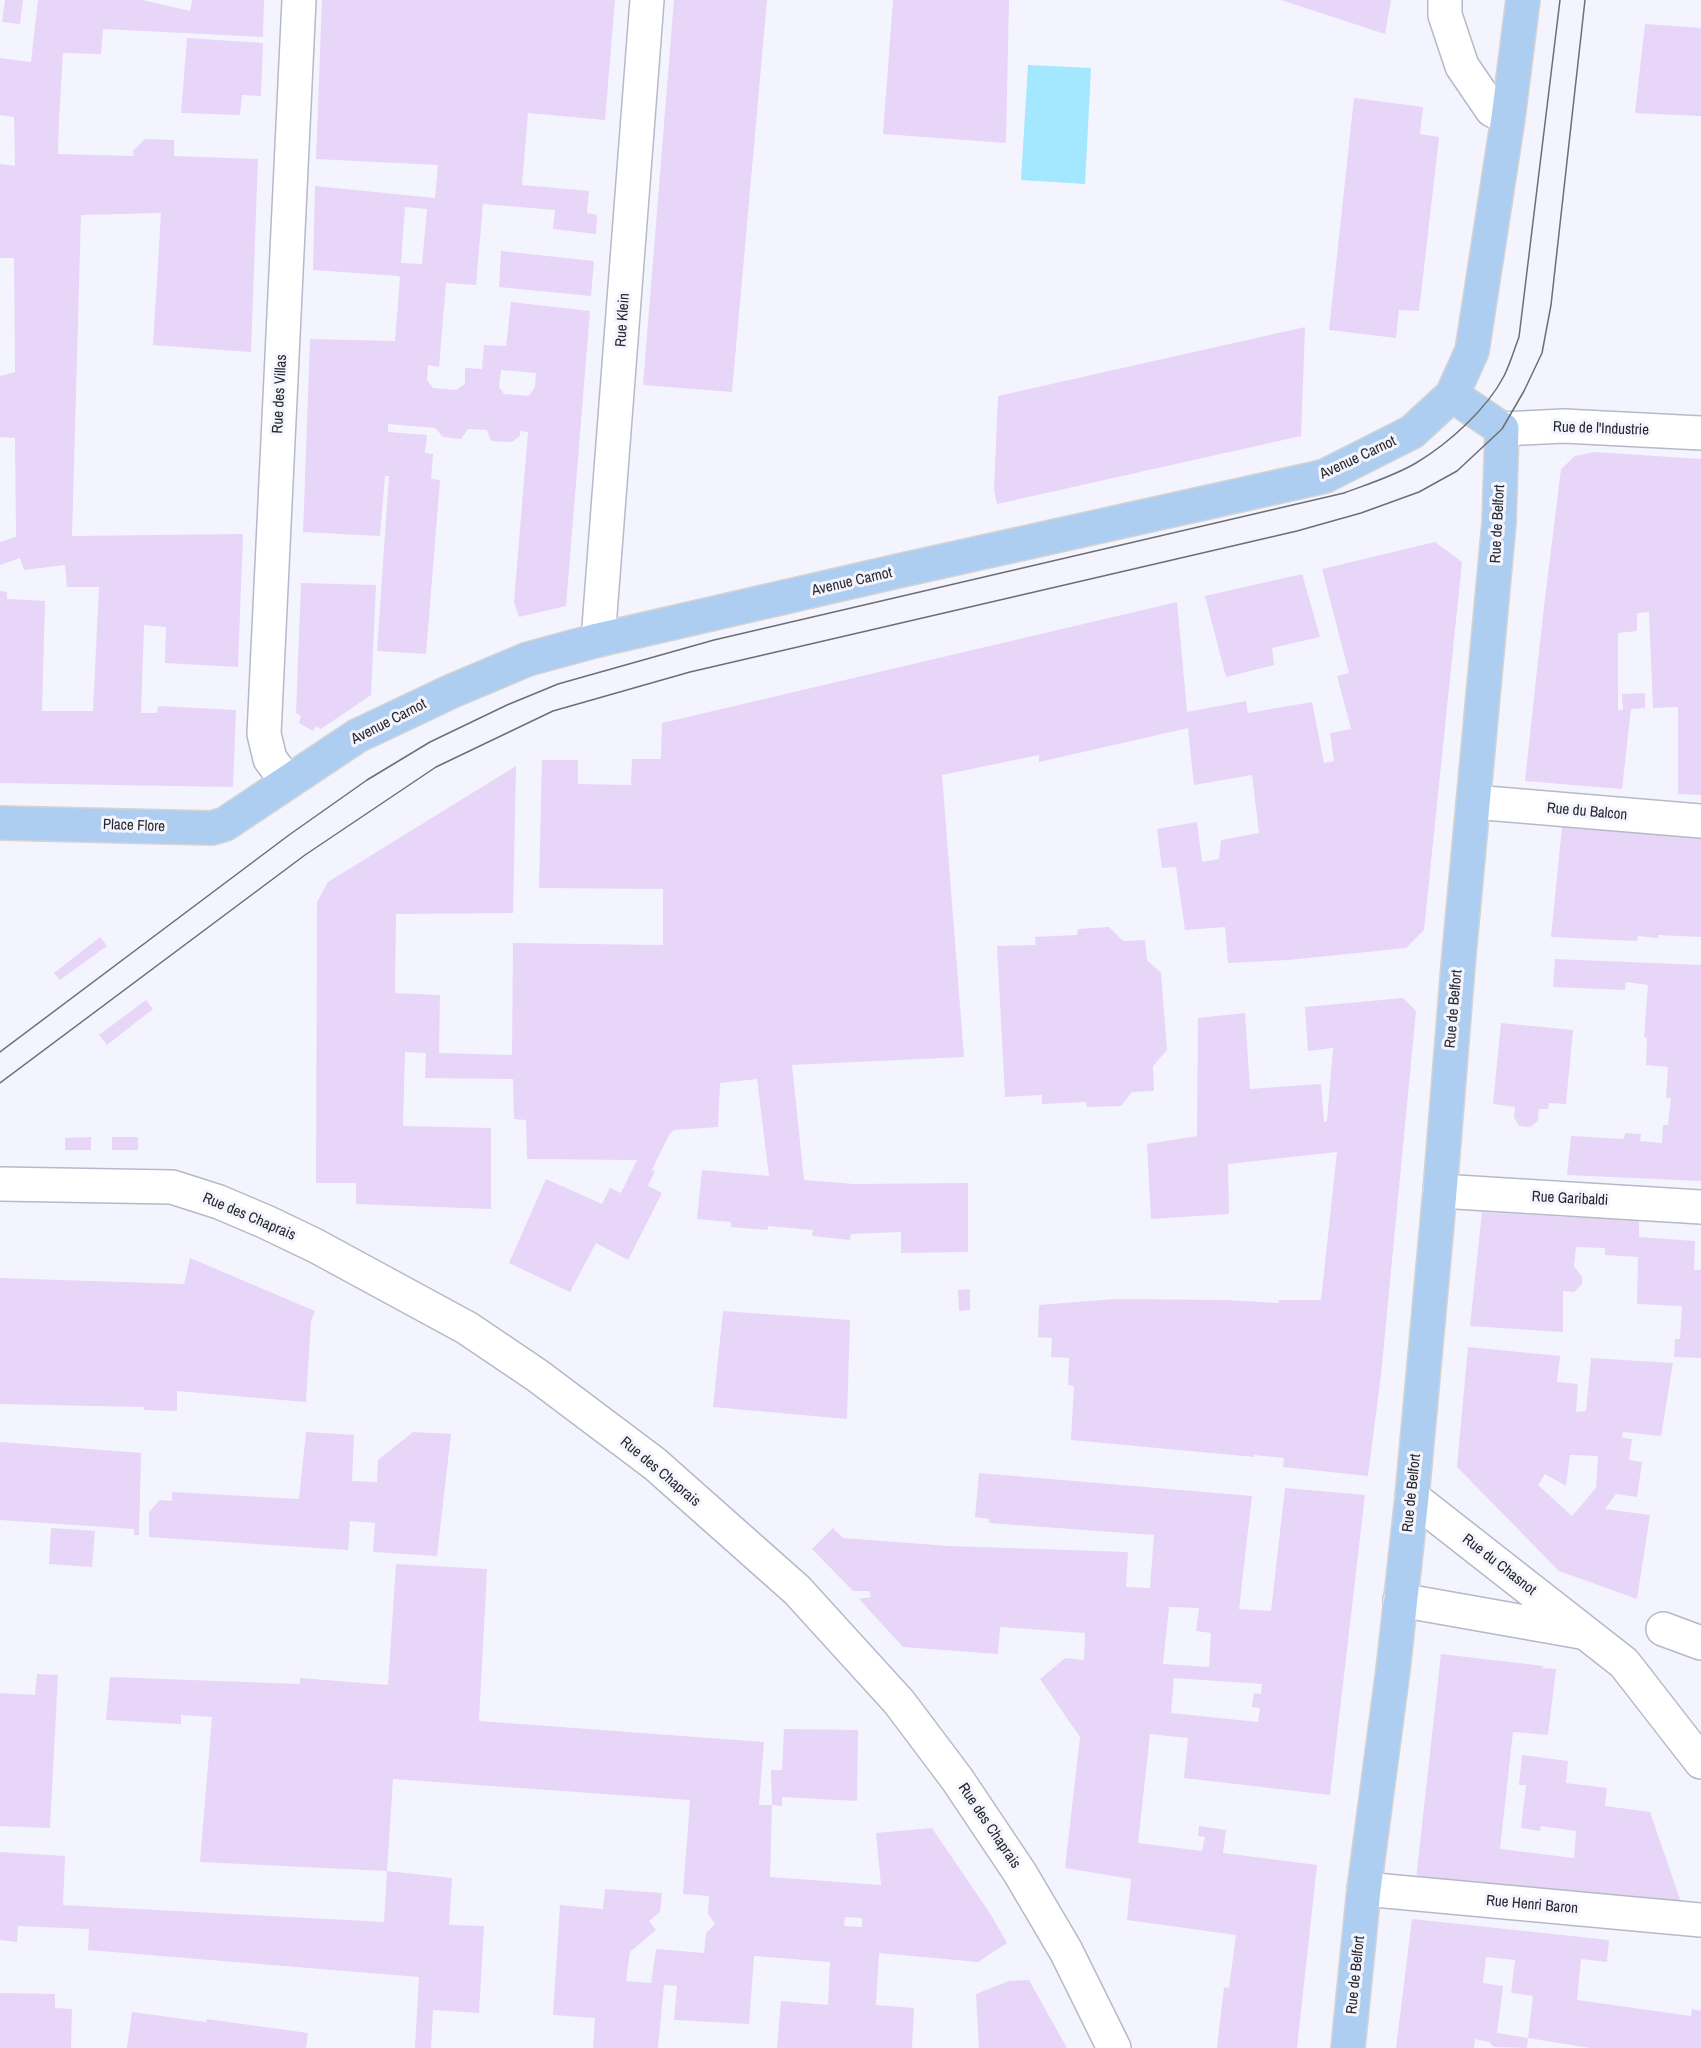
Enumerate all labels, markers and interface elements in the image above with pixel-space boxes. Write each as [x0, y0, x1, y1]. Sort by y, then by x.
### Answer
street label: Rue Klein [612, 292, 634, 348]
street label: Rue des Villas [269, 354, 291, 434]
street label: Rue de l'Industrie [1553, 418, 1649, 440]
street label: Avenue Carnot [1317, 433, 1399, 483]
street label: Rue de Belfort [1487, 484, 1509, 564]
street label: Avenue Carnot [810, 564, 894, 600]
street label: Avenue Carnot [348, 695, 430, 749]
street label: Rue du Balcon [1546, 800, 1628, 824]
street label: Place Flore [103, 816, 165, 836]
street label: Rue de Belfort [1442, 969, 1466, 1049]
street label: Rue Garibaldi [1531, 1188, 1609, 1210]
street label: Rue des Chaprais [200, 1189, 298, 1245]
street label: Rue des Chaprais [616, 1433, 704, 1511]
street label: Rue de Belfort [1399, 1453, 1425, 1533]
street label: Rue du Chasnot [1458, 1531, 1540, 1599]
street label: Rue des Chaprais [954, 1780, 1024, 1872]
street label: Rue Henri Baron [1485, 1892, 1579, 1918]
street label: Rue de Belfort [1343, 1935, 1369, 2015]

